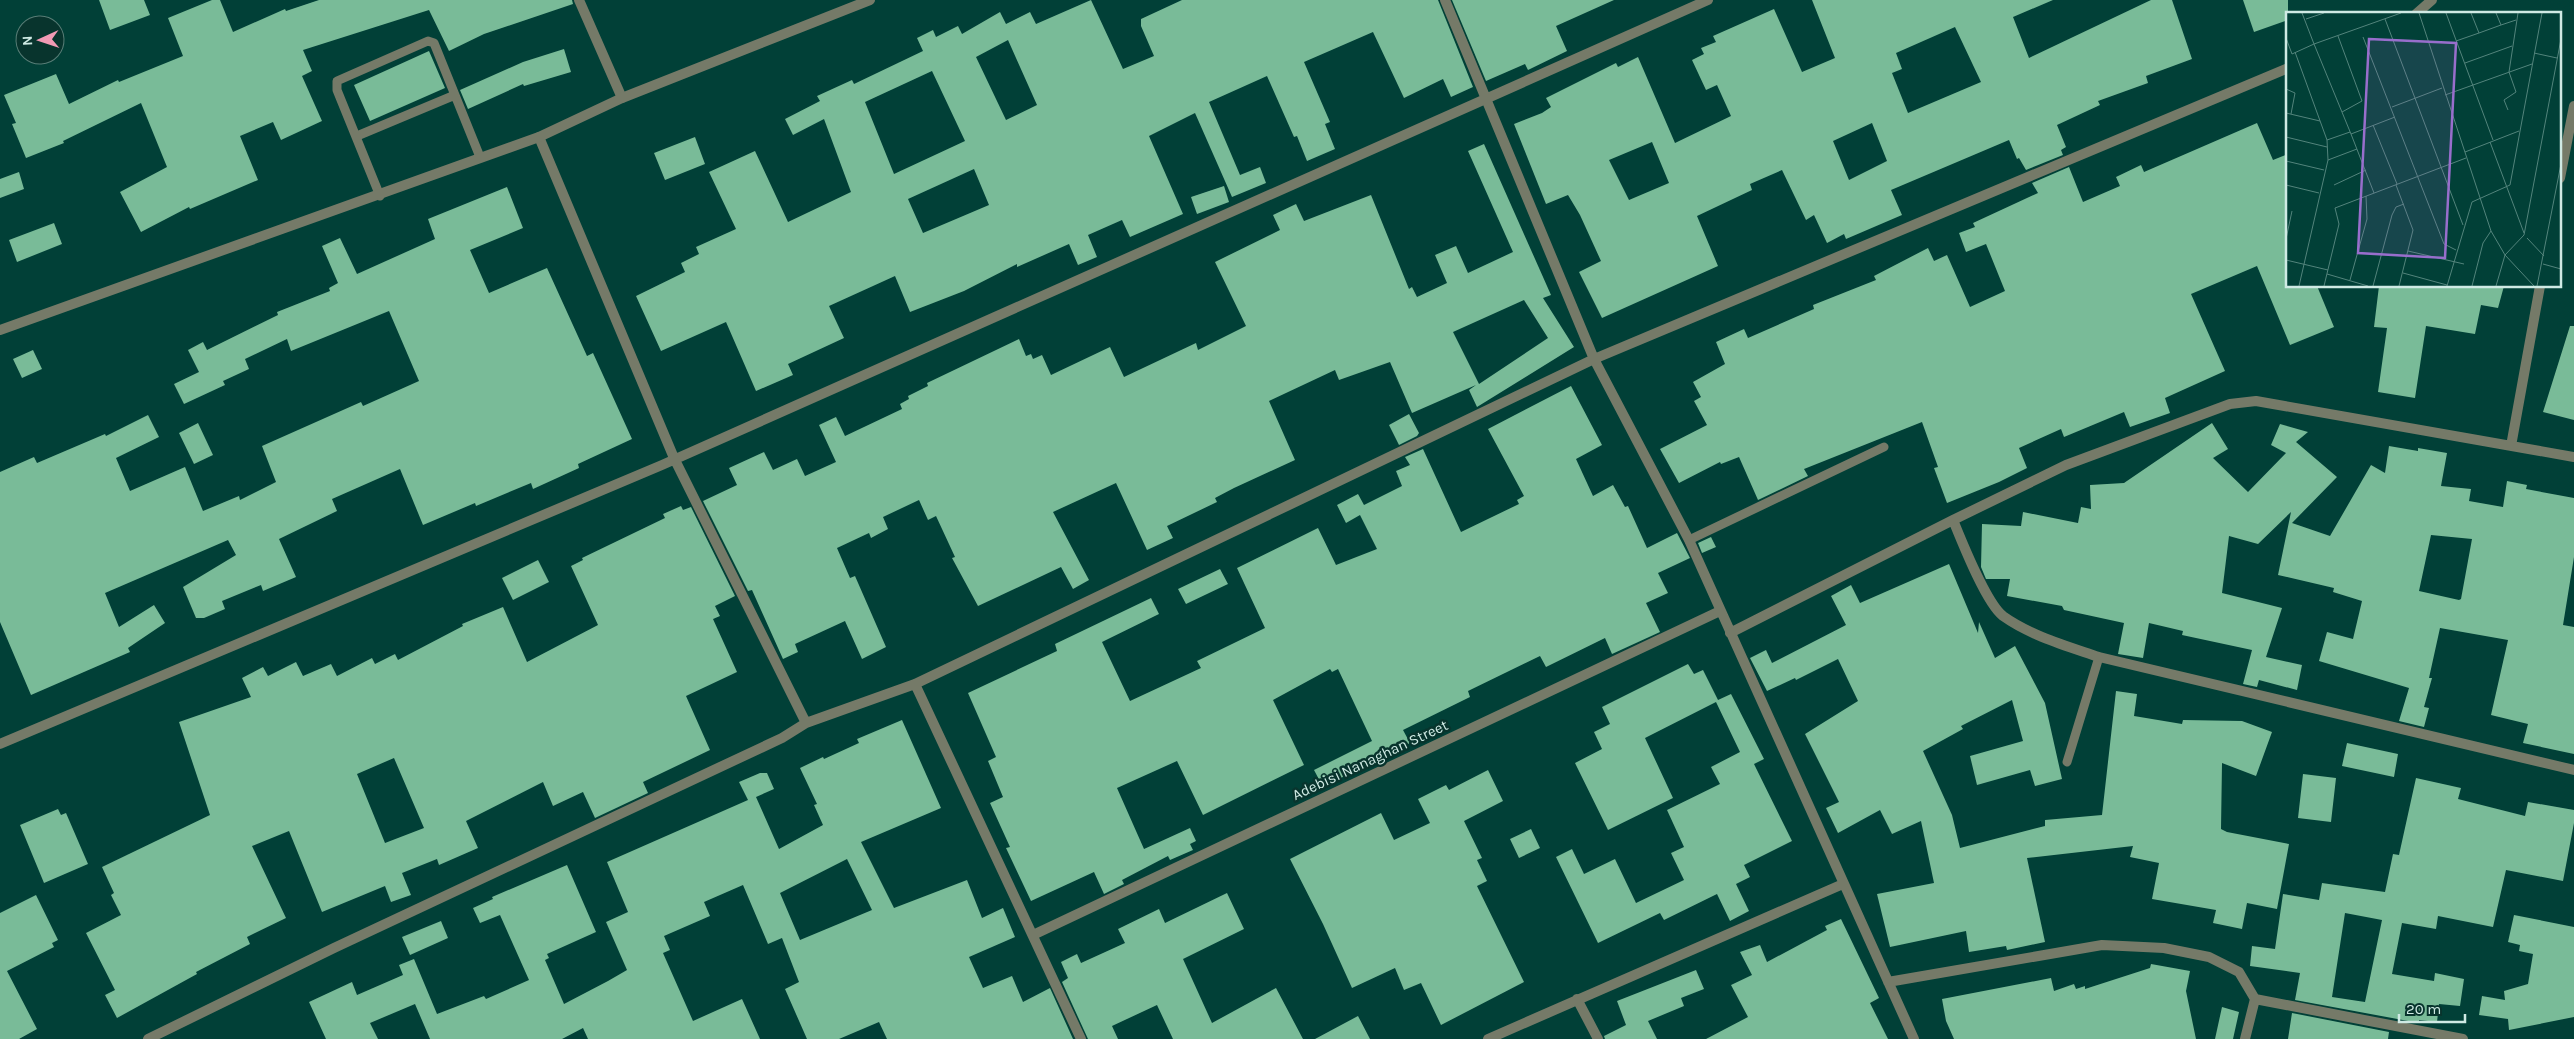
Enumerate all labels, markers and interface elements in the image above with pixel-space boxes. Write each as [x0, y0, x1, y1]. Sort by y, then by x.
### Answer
inset map [2286, 12, 2562, 288]
north arrow [15, 15, 65, 65]
text: N [19, 35, 36, 46]
street label: Adebisi Nanaghan Street [1289, 716, 1451, 804]
scale bar [2399, 992, 2465, 1024]
text: 20 m [2406, 1000, 2441, 1018]

